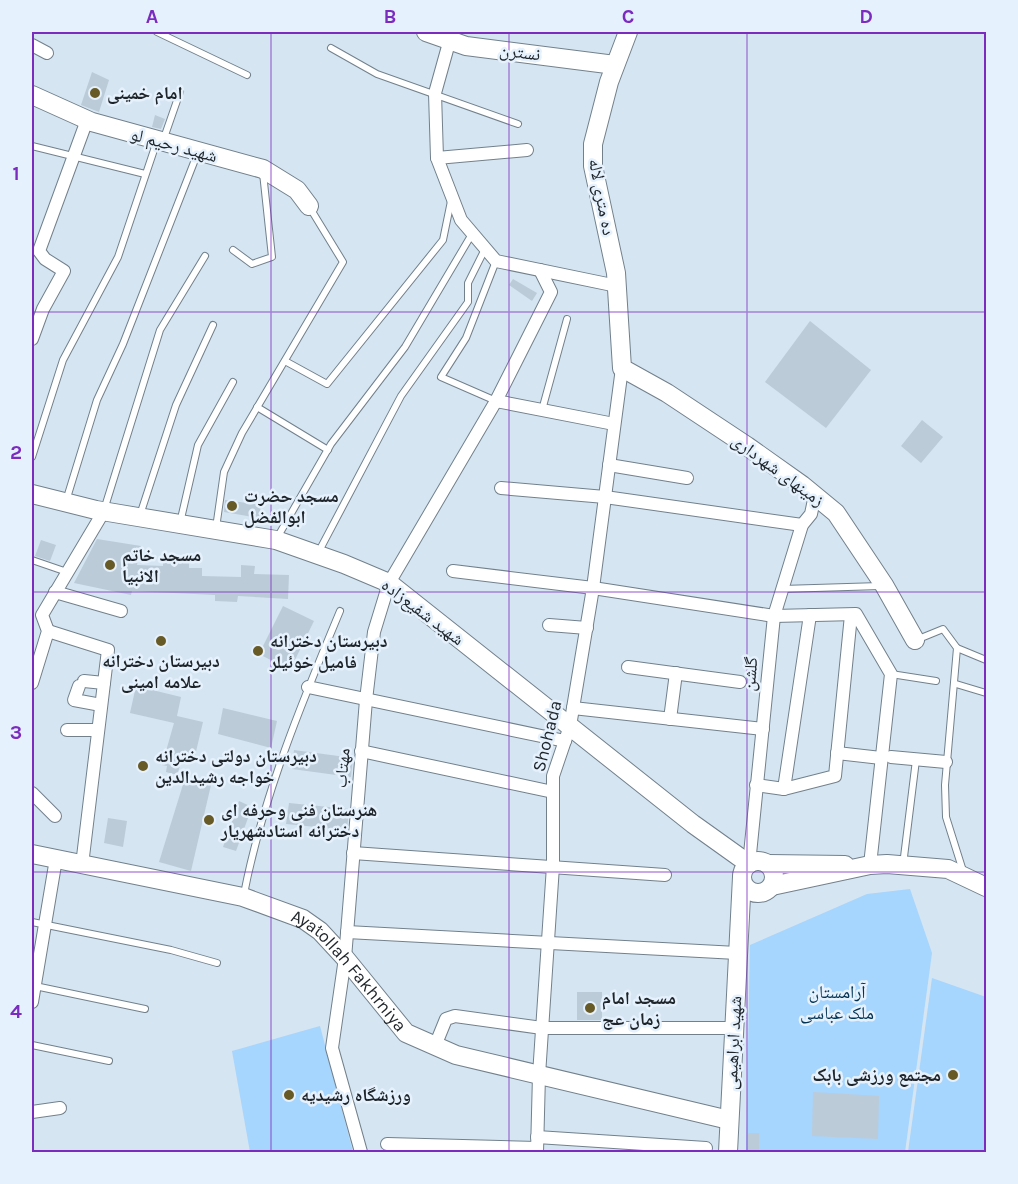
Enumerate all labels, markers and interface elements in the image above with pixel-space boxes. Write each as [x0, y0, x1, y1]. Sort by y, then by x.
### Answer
text: A [146, 5, 159, 28]
text: B [384, 5, 396, 28]
text: C [622, 5, 634, 28]
text: D [859, 5, 873, 28]
street label: نسترن [498, 39, 542, 65]
place label: امام خمینی [107, 82, 183, 105]
marker: امام خمینی [88, 86, 102, 100]
street label: شهید رحیم لو [128, 123, 220, 168]
street label: ده متری لاله [584, 157, 620, 237]
text: 1 [12, 162, 20, 185]
street label: زمینهای شهرداری [727, 429, 829, 511]
text: 2 [10, 441, 22, 464]
place label: مسجد حضرت ابوالفضل [244, 485, 339, 528]
marker: مسجد حضرت ابوالفضل [225, 499, 239, 513]
place label: مسجد خاتم الانبیا [122, 544, 201, 587]
marker: مسجد خاتم الانبیا [103, 558, 117, 572]
street label: شهید شفیع‌زاده [377, 574, 469, 651]
place label: دبیرستان دخترانه فامیل خوئیلر [269, 630, 388, 673]
marker: دبیرستان دخترانه علامه امینی [154, 634, 168, 648]
marker: دبیرستان دخترانه فامیل خوئیلر [251, 644, 265, 658]
place label: دبیرستان دخترانه علامه امینی [102, 650, 220, 693]
street label: گلشن [738, 655, 763, 692]
street label: Shohada [528, 698, 566, 774]
text: 3 [10, 721, 22, 744]
place label: دبیرستان دولتی دخترانه خواجه رشیدالدین [155, 745, 317, 788]
street label: مهتاب [329, 747, 355, 789]
marker: دبیرستان دولتی دخترانه خواجه رشیدالدین [136, 759, 150, 773]
place label: هنرستان فنی وحرفه ای دخترانه استادشهریار [220, 799, 377, 842]
marker: هنرستان فنی وحرفه ای دخترانه استادشهریار [202, 813, 216, 827]
street label: Ayatollah Fakhrniya [288, 905, 411, 1036]
park label: آرامستان ملک عباسی [800, 981, 874, 1024]
place label: مسجد امام زمان عج [602, 987, 676, 1031]
street label: شهید ابراهیمی [720, 995, 746, 1091]
text: 4 [10, 1000, 22, 1023]
marker: مسجد امام زمان عج [583, 1001, 597, 1015]
place label: مجتمع ورزشی بابک [813, 1064, 941, 1087]
marker: مجتمع ورزشی بابک [946, 1068, 960, 1082]
place label: ورزشگاه رشیدیه [301, 1084, 411, 1106]
marker: ورزشگاه رشیدیه [282, 1088, 296, 1102]

